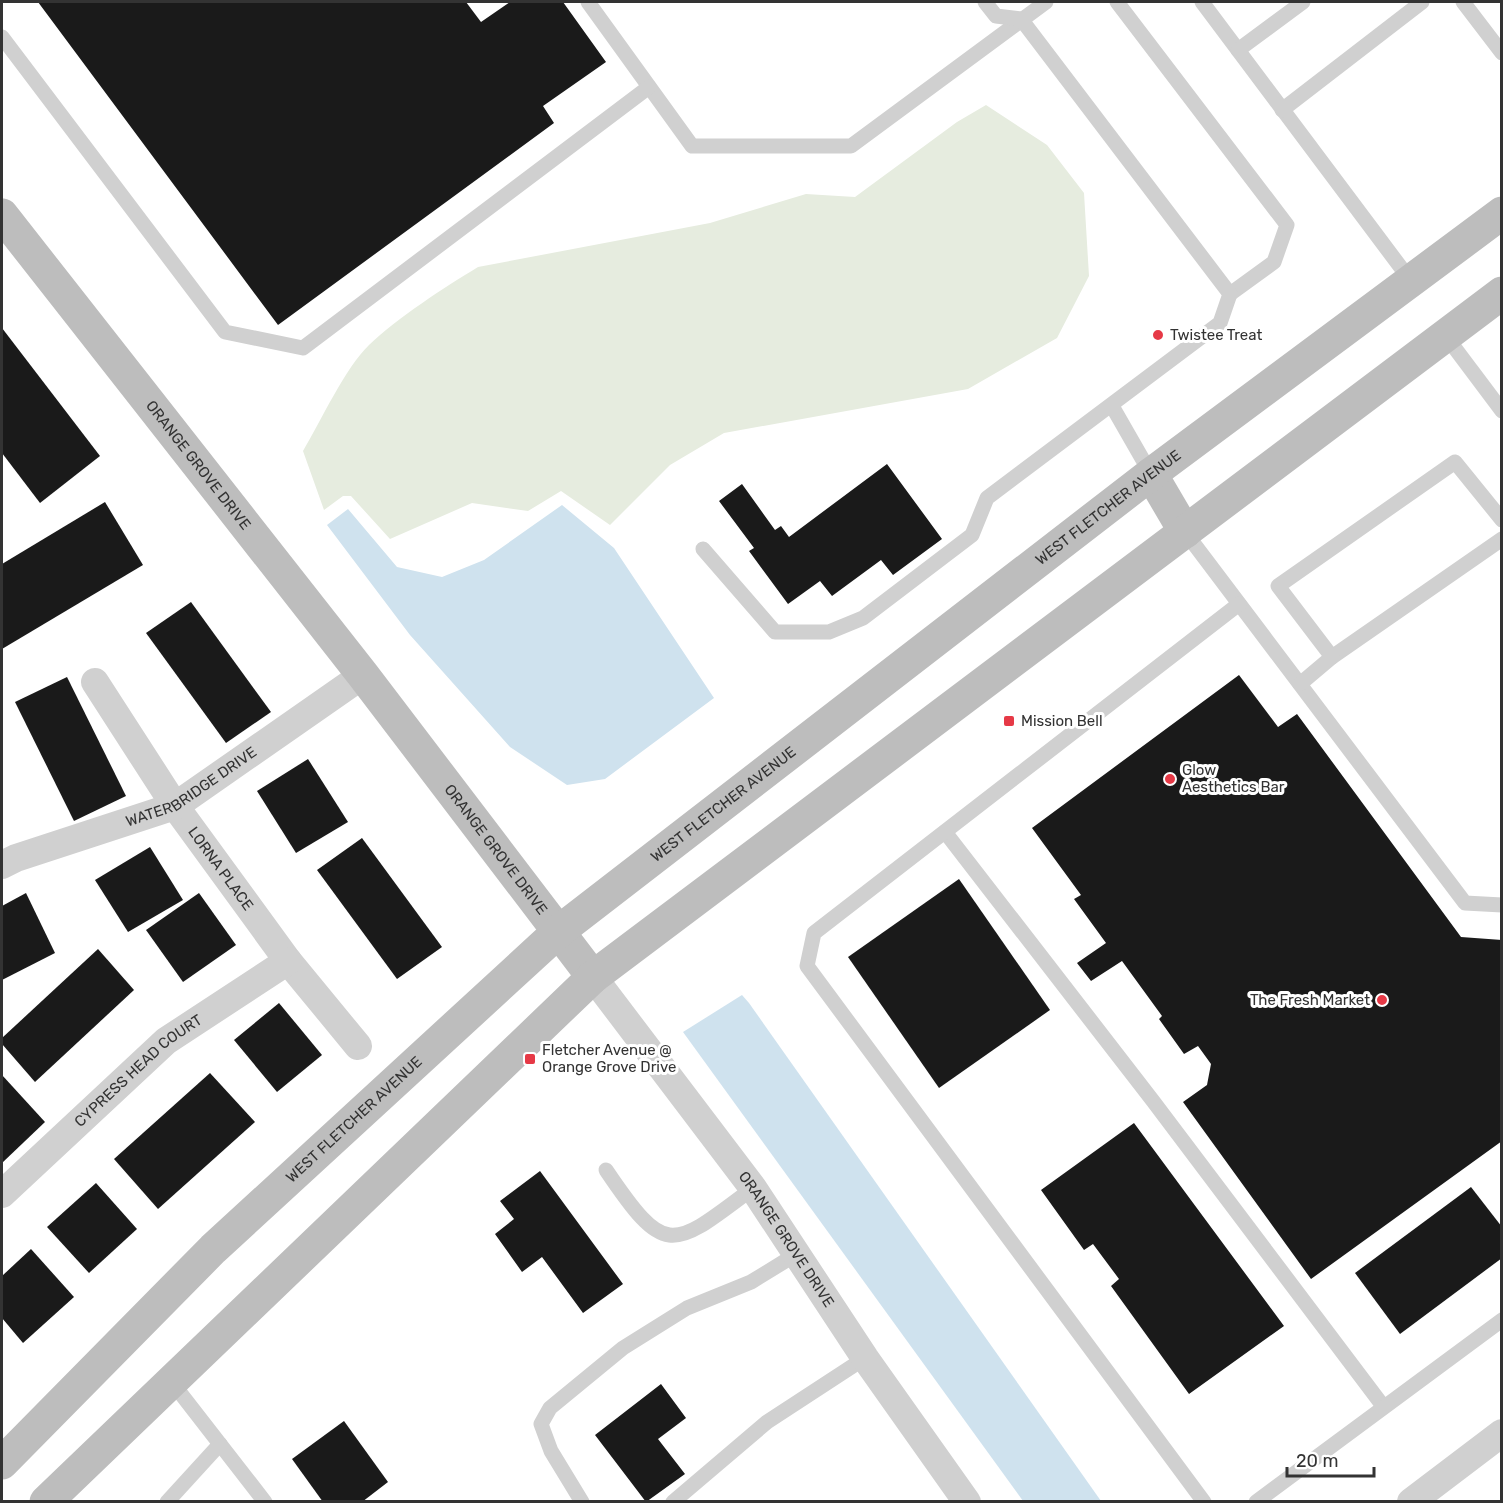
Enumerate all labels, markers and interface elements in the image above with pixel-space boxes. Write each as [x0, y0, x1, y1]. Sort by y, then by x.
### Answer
place label: Twistee Treat [1170, 326, 1262, 344]
marker: Twistee Treat [1151, 328, 1165, 342]
street label: ORANGE GROVE DRIVE [142, 397, 255, 533]
street label: WEST FLETCHER AVENUE [1032, 446, 1184, 569]
place label: Mission Bell [1021, 712, 1103, 730]
marker: Mission Bell [1002, 714, 1016, 728]
street label: WATERBRIDGE DRIVE [123, 743, 260, 830]
street label: WEST FLETCHER AVENUE [647, 743, 799, 866]
place label: Glow Aesthetics Bar [1182, 761, 1285, 796]
marker: Glow Aesthetics Bar [1163, 772, 1177, 786]
street label: ORANGE GROVE DRIVE [440, 781, 551, 918]
street label: LORNA PLACE [184, 823, 257, 914]
place label: The Fresh Market [1250, 991, 1370, 1009]
marker: The Fresh Market [1375, 993, 1389, 1007]
street label: CYPRESS HEAD COURT [71, 1011, 206, 1131]
place label: Fletcher Avenue @ Orange Grove Drive [542, 1041, 676, 1076]
street label: WEST FLETCHER AVENUE [282, 1052, 426, 1186]
marker: Fletcher Avenue @ Orange Grove Drive [523, 1052, 537, 1066]
street label: ORANGE GROVE DRIVE [735, 1168, 838, 1311]
scale bar [1287, 1440, 1374, 1478]
text: 20 m [1296, 1450, 1338, 1472]

